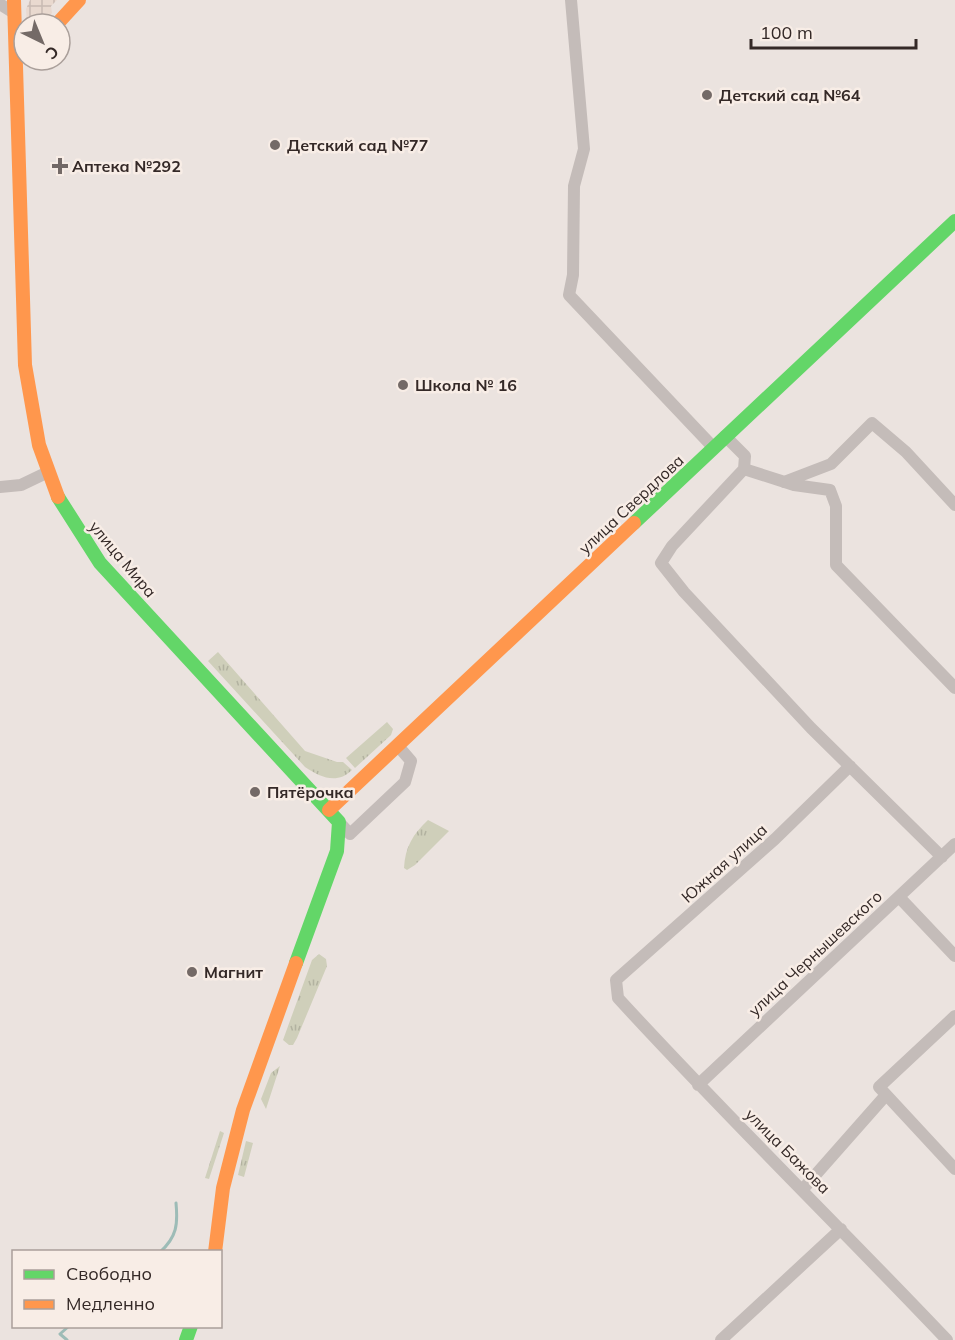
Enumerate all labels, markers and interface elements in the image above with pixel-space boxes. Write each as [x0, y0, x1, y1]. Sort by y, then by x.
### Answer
north arrow [12, 12, 72, 72]
scale bar [751, 12, 916, 50]
text: 100 m [760, 21, 813, 44]
text: С [41, 42, 63, 64]
place label: Детский сад №64 [719, 85, 861, 105]
marker: Детский сад №64 [700, 88, 714, 102]
place label: Детский сад №77 [287, 135, 428, 155]
marker: Детский сад №77 [268, 138, 282, 152]
place label: Аптека №292 [72, 156, 181, 176]
marker: Аптека №292 [53, 159, 67, 173]
place label: Школа № 16 [415, 375, 517, 395]
marker: Школа № 16 [396, 378, 410, 392]
street label: улица Свердлова [574, 450, 688, 558]
street label: улица Мира [85, 517, 161, 601]
place label: Пятёрочка [267, 782, 354, 802]
marker: Пятёрочка [248, 785, 262, 799]
street label: Южная улица [677, 819, 771, 907]
street label: улица Чернышевского [744, 886, 886, 1020]
place label: Магнит [204, 962, 263, 982]
marker: Магнит [185, 965, 199, 979]
street label: улица Бажова [741, 1104, 835, 1198]
legend [12, 1250, 222, 1328]
text: Свободно [66, 1262, 152, 1285]
text: Медленно [66, 1292, 155, 1315]

